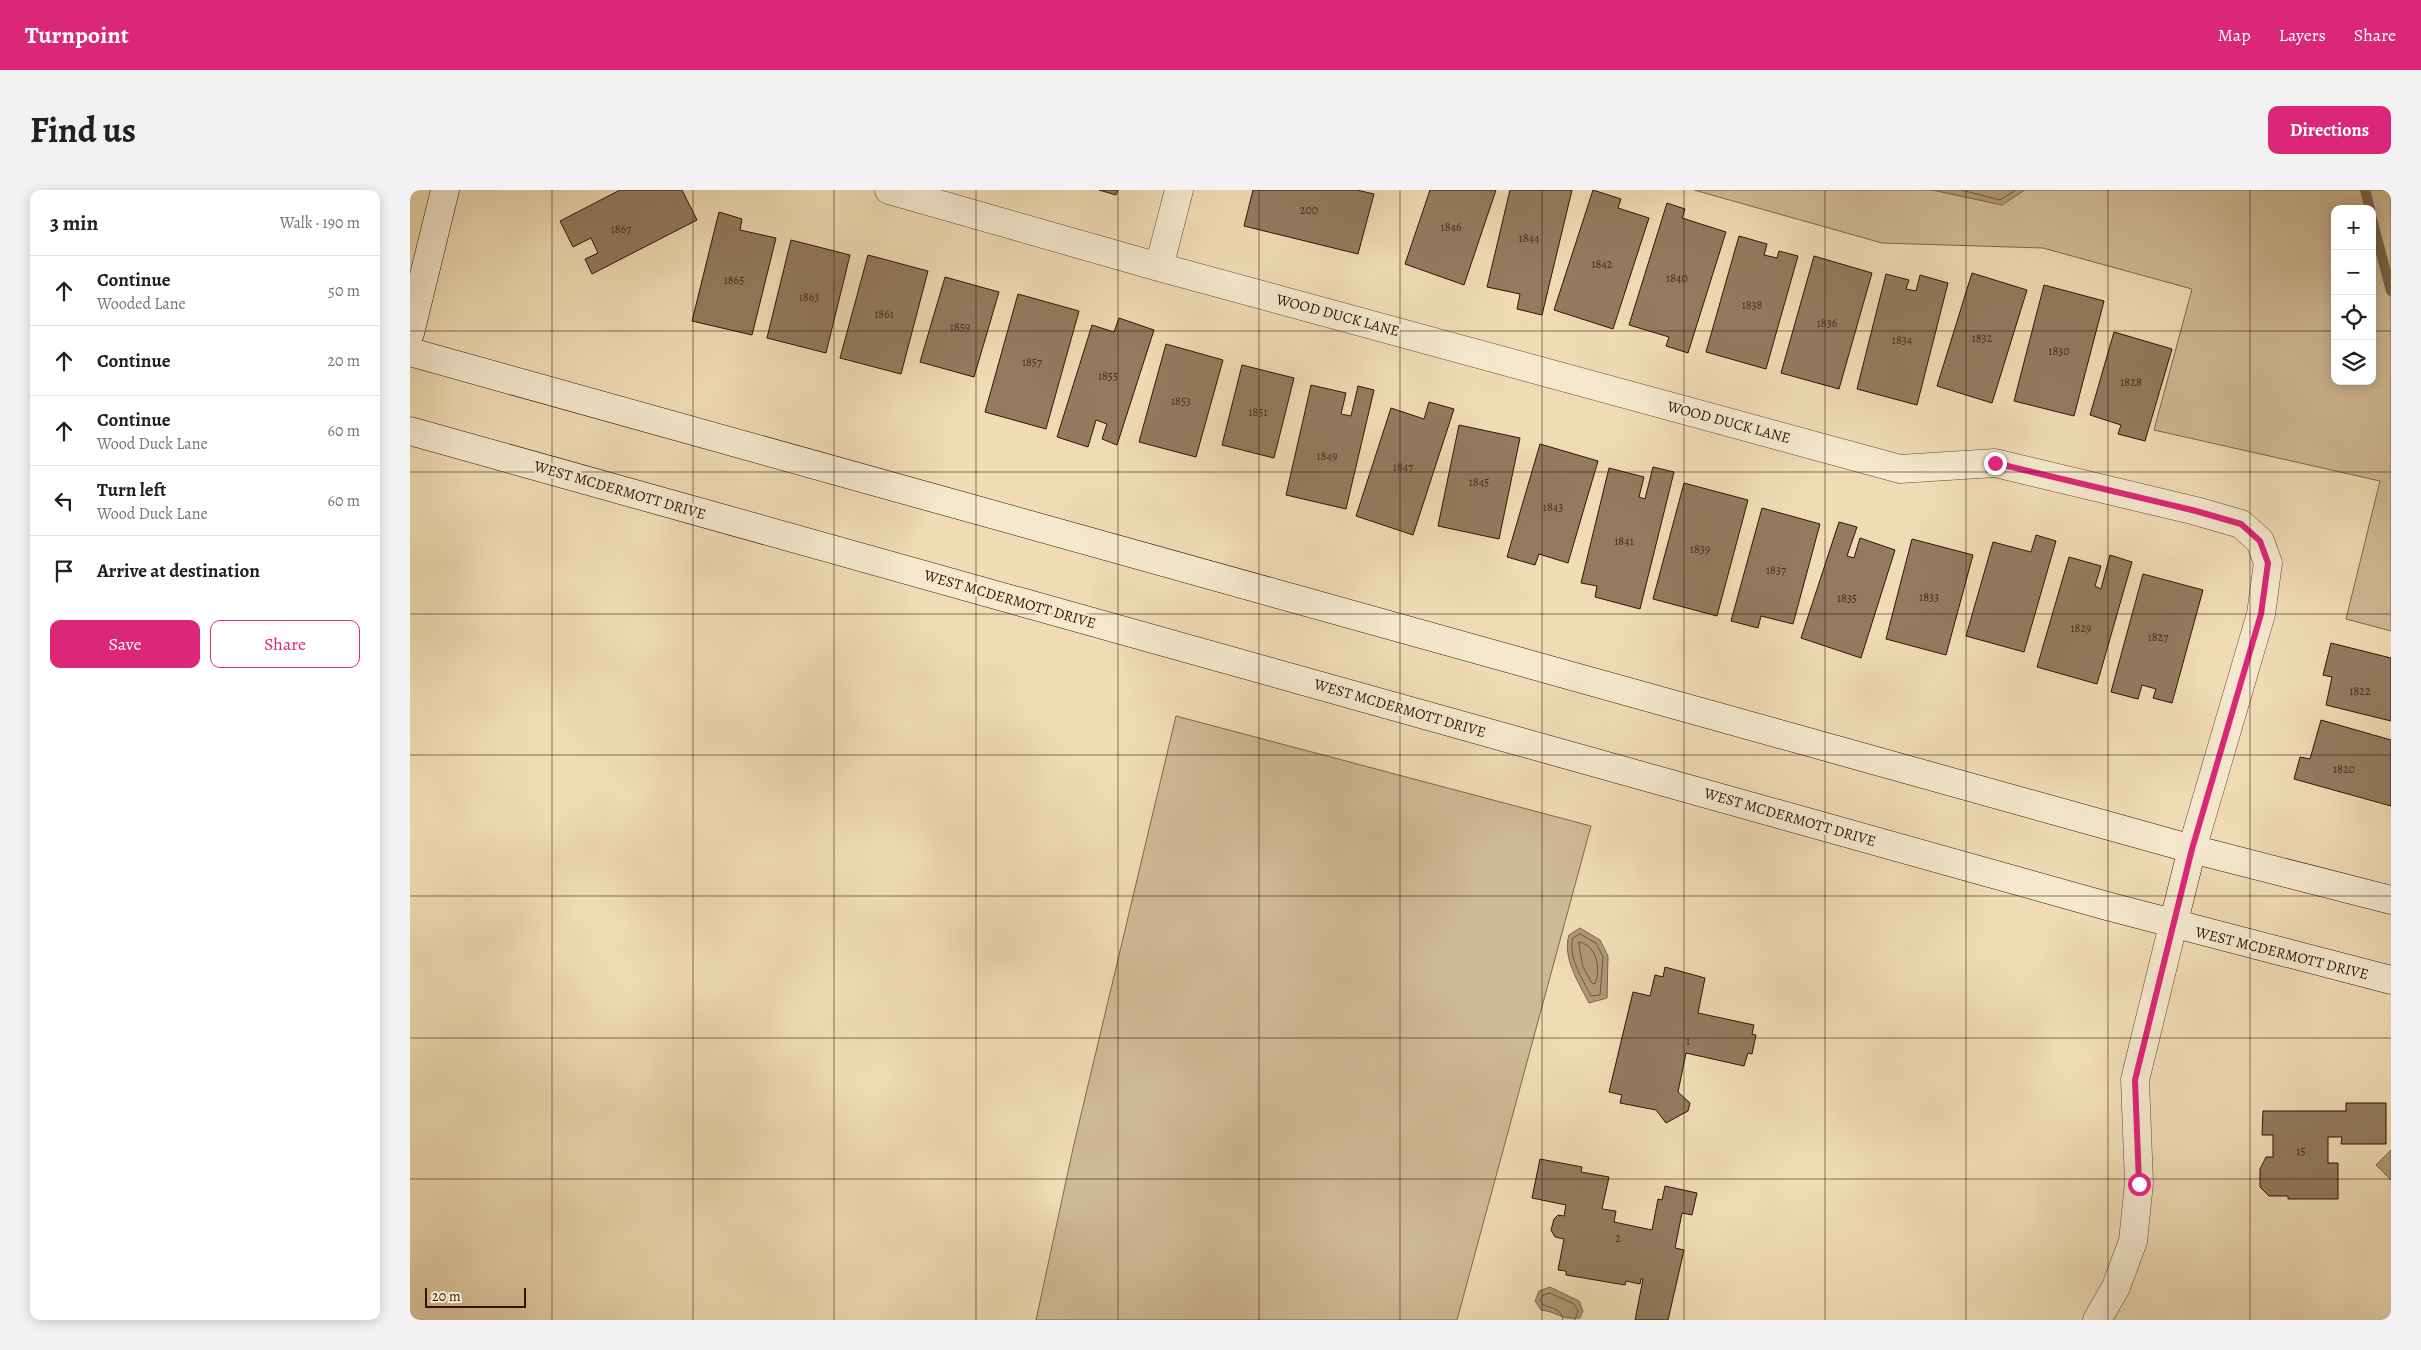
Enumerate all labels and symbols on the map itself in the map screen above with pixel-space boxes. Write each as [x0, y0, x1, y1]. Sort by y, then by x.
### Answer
house number: 200 [1300, 202, 1318, 218]
house number: 1846 [1441, 219, 1462, 235]
house number: 1867 [611, 221, 632, 237]
house number: 1844 [1519, 230, 1540, 246]
house number: 1842 [1591, 256, 1613, 272]
house number: 1840 [1666, 270, 1688, 286]
house number: 1865 [724, 272, 744, 288]
house number: 1863 [799, 289, 819, 305]
street label: WOOD DUCK LANE [1273, 289, 1402, 341]
house number: 1838 [1742, 297, 1763, 313]
house number: 1861 [874, 306, 894, 322]
house number: 1836 [1817, 315, 1838, 331]
house number: 1859 [950, 319, 970, 335]
house number: 1832 [1972, 330, 1993, 346]
house number: 1834 [1892, 332, 1913, 348]
house number: 1830 [2048, 343, 2070, 359]
house number: 1857 [1022, 354, 1043, 370]
house number: 1855 [1098, 368, 1118, 384]
house number: 1828 [2120, 374, 2142, 390]
house number: 1853 [1171, 393, 1191, 409]
street label: WOOD DUCK LANE [1664, 396, 1793, 448]
house number: 1851 [1248, 404, 1268, 420]
house number: 1849 [1317, 448, 1337, 464]
route end [1984, 452, 2007, 475]
street label: WEST MCDERMOTT DRIVE [531, 456, 708, 524]
house number: 1847 [1393, 459, 1414, 475]
house number: 1845 [1469, 474, 1489, 490]
house number: 1843 [1543, 499, 1563, 515]
house number: 1841 [1614, 533, 1634, 549]
house number: 1839 [1690, 541, 1710, 557]
house number: 1837 [1766, 562, 1787, 578]
street label: WEST MCDERMOTT DRIVE [921, 565, 1098, 633]
house number: 1833 [1919, 589, 1939, 605]
house number: 1835 [1837, 590, 1857, 606]
house number: 1829 [2070, 620, 2092, 636]
house number: 1827 [2148, 629, 2169, 645]
street label: WEST MCDERMOTT DRIVE [1311, 674, 1488, 742]
house number: 1822 [2349, 683, 2371, 699]
house number: 1820 [2333, 761, 2355, 777]
street label: WEST MCDERMOTT DRIVE [1701, 783, 1878, 851]
street label: WEST MCDERMOTT DRIVE [2192, 922, 2371, 984]
house number: 1 [1686, 1033, 1690, 1049]
house number: 15 [2296, 1143, 2306, 1159]
route start [2128, 1173, 2151, 1196]
house number: 2 [1615, 1230, 1621, 1246]
scale bar [425, 1285, 526, 1308]

